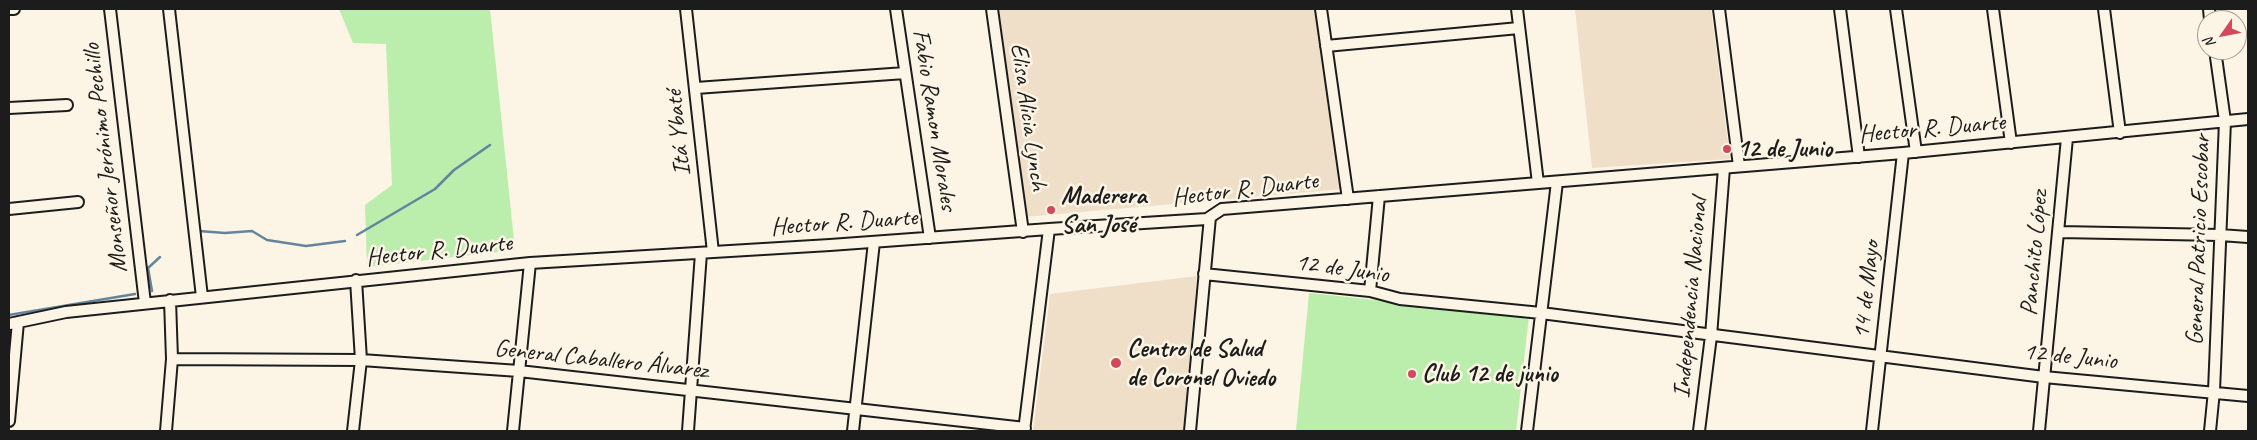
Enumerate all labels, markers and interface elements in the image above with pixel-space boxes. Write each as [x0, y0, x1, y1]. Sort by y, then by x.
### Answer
north arrow [2197, 10, 2247, 60]
street label: Fabio Ramon Morales [905, 27, 963, 213]
text: N [2200, 35, 2219, 51]
street label: Elisa Alicia Lynch [1003, 41, 1053, 193]
street label: Monseñor Jerónimo Pechillo [77, 42, 135, 274]
street label: Itá Ybaté [660, 89, 698, 177]
street label: Hector R. Duarte [1858, 108, 2006, 150]
place label: 12 de Junio [1737, 134, 1832, 164]
street label: General Patricio Escobar [2180, 134, 2218, 346]
marker: 12 de Junio [1721, 143, 1733, 155]
street label: Hector R. Duarte [1170, 166, 1320, 214]
place label: Maderera San José [1061, 181, 1146, 240]
street label: Panchito López [2015, 189, 2055, 317]
street label: Independencia Nacional [1667, 196, 1715, 400]
street label: Hector R. Duarte [770, 203, 918, 243]
marker: Maderera San José [1045, 204, 1057, 216]
street label: Hector R. Duarte [364, 228, 514, 274]
street label: 14 de Mayo [1847, 240, 1887, 340]
street label: 12 de Junio [1294, 248, 1390, 290]
street label: General Caballero Álvarez [493, 334, 709, 386]
place label: Centro de Salud de Coronel Oviedo [1127, 334, 1275, 393]
street label: 12 de Junio [2022, 337, 2118, 377]
marker: Centro de Salud de Coronel Oviedo [1109, 356, 1123, 370]
place label: Club 12 de junio [1422, 359, 1558, 389]
marker: Club 12 de junio [1406, 368, 1418, 380]

